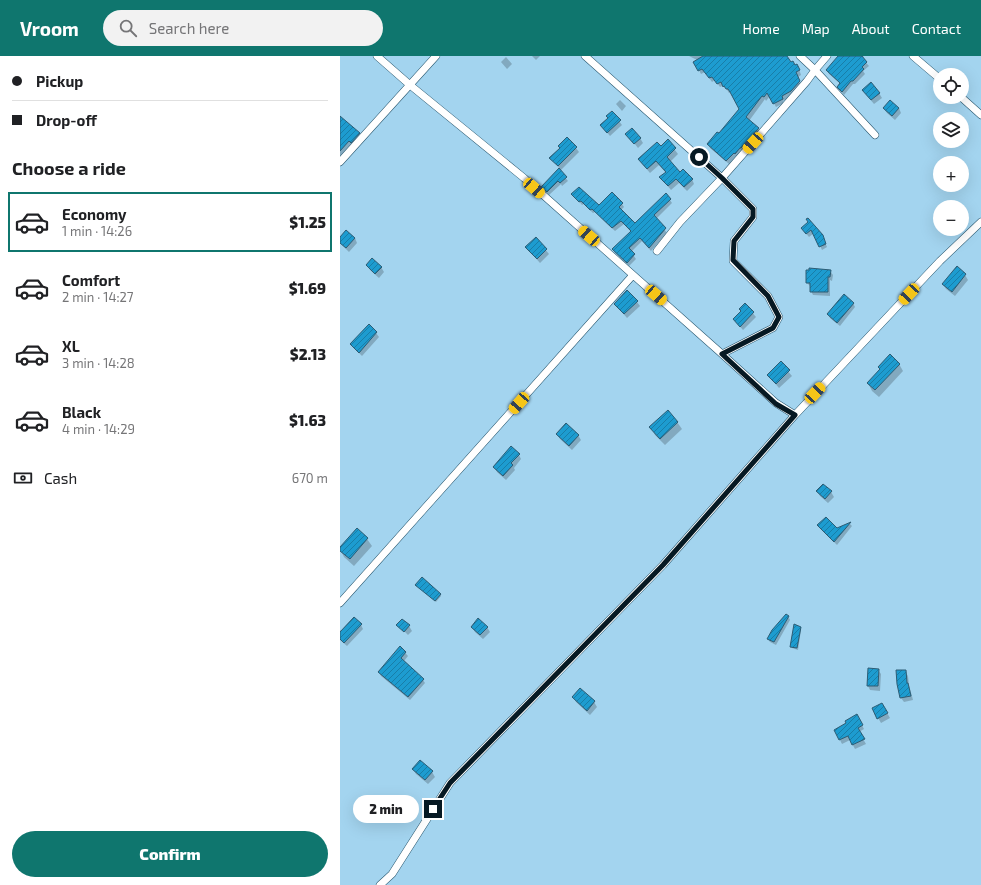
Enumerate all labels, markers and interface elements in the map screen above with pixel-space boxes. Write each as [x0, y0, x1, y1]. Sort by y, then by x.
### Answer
search box [103, 10, 383, 46]
text: Vroom [20, 17, 79, 40]
icon: search [117, 17, 139, 39]
text: Search here [149, 19, 229, 37]
text: Home [743, 20, 780, 37]
text: Map [802, 20, 830, 37]
text: About [852, 20, 890, 37]
text: Contact [912, 20, 961, 37]
map controls [933, 68, 969, 236]
button: locate [933, 68, 969, 104]
text: Pickup [36, 72, 83, 90]
text: Drop-off [36, 111, 97, 129]
button: layers [933, 112, 969, 148]
car [741, 130, 765, 156]
route start [690, 148, 708, 166]
button: + [933, 156, 969, 192]
text: Choose a ride [12, 157, 126, 179]
car [521, 176, 547, 200]
button: − [933, 200, 969, 236]
icon: car [14, 204, 50, 240]
text: Economy [62, 205, 127, 223]
text: $1.25 [289, 213, 326, 231]
text: 1 min · 14:26 [62, 223, 132, 239]
car [576, 224, 602, 248]
icon: car [14, 270, 50, 306]
text: Comfort [62, 271, 120, 289]
text: $1.69 [289, 279, 326, 297]
car [896, 281, 922, 307]
car [643, 283, 669, 307]
text: 2 min · 14:27 [62, 289, 133, 305]
icon: car [14, 336, 50, 372]
text: XL [62, 337, 80, 355]
text: $2.13 [290, 345, 326, 363]
text: 3 min · 14:28 [62, 355, 135, 371]
car [802, 380, 828, 406]
car [507, 390, 531, 416]
icon: car [14, 402, 50, 438]
text: Black [62, 403, 101, 421]
text: $1.63 [289, 411, 326, 429]
text: 4 min · 14:29 [62, 421, 135, 437]
icon: cash [12, 467, 34, 489]
text: Cash [44, 469, 77, 487]
text: 670 m [292, 470, 328, 486]
callout: 2 min [353, 795, 419, 823]
route end [424, 800, 442, 818]
text: 2 min [369, 801, 403, 817]
button: Confirm [12, 831, 328, 877]

